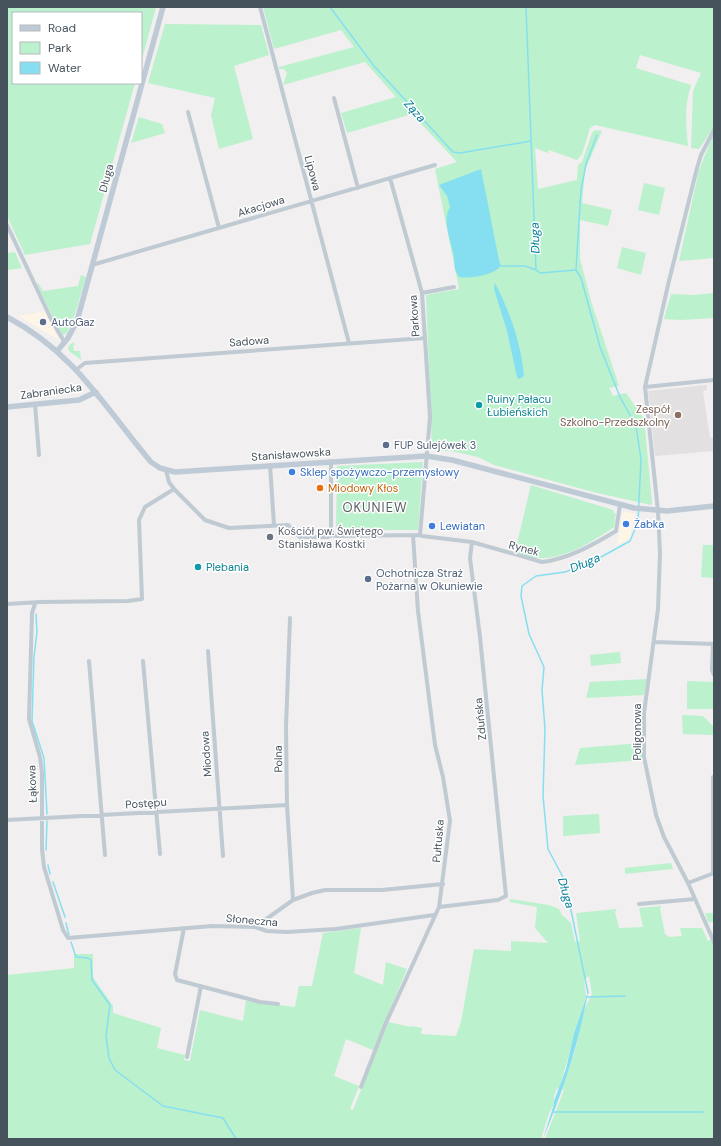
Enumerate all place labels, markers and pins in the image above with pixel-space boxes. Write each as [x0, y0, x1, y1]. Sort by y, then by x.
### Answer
place label: AutoGaz [51, 315, 95, 329]
marker: AutoGaz [38, 317, 48, 327]
place label: Ruiny Pałacu Łubieńskich [487, 392, 551, 419]
marker: Ruiny Pałacu Łubieńskich [474, 400, 484, 410]
place label: Zespół Szkolno-Przedszkolny [560, 402, 670, 429]
marker: Zespół Szkolno-Przedszkolny [673, 410, 683, 420]
place label: FUP Sulejówek 3 [394, 438, 476, 452]
marker: FUP Sulejówek 3 [381, 440, 391, 450]
place label: Sklep spożywczo-przemysłowy [300, 465, 459, 479]
marker: Sklep spożywczo-przemysłowy [287, 467, 297, 477]
place label: Miodowy Kłos [328, 481, 398, 495]
marker: Miodowy Kłos [315, 483, 325, 493]
place label: Żabka [634, 517, 664, 531]
place label: Lewiatan [440, 519, 485, 533]
marker: Żabka [621, 519, 631, 529]
marker: Lewiatan [427, 521, 437, 531]
place label: Kościół pw. Świętego Stanisława Kostki [278, 524, 383, 551]
marker: Kościół pw. Świętego Stanisława Kostki [265, 532, 275, 542]
place label: Plebania [206, 560, 249, 574]
marker: Plebania [193, 562, 203, 572]
place label: Ochotnicza Straż Pożarna w Okuniewie [376, 566, 483, 593]
marker: Ochotnicza Straż Pożarna w Okuniewie [363, 574, 373, 584]

